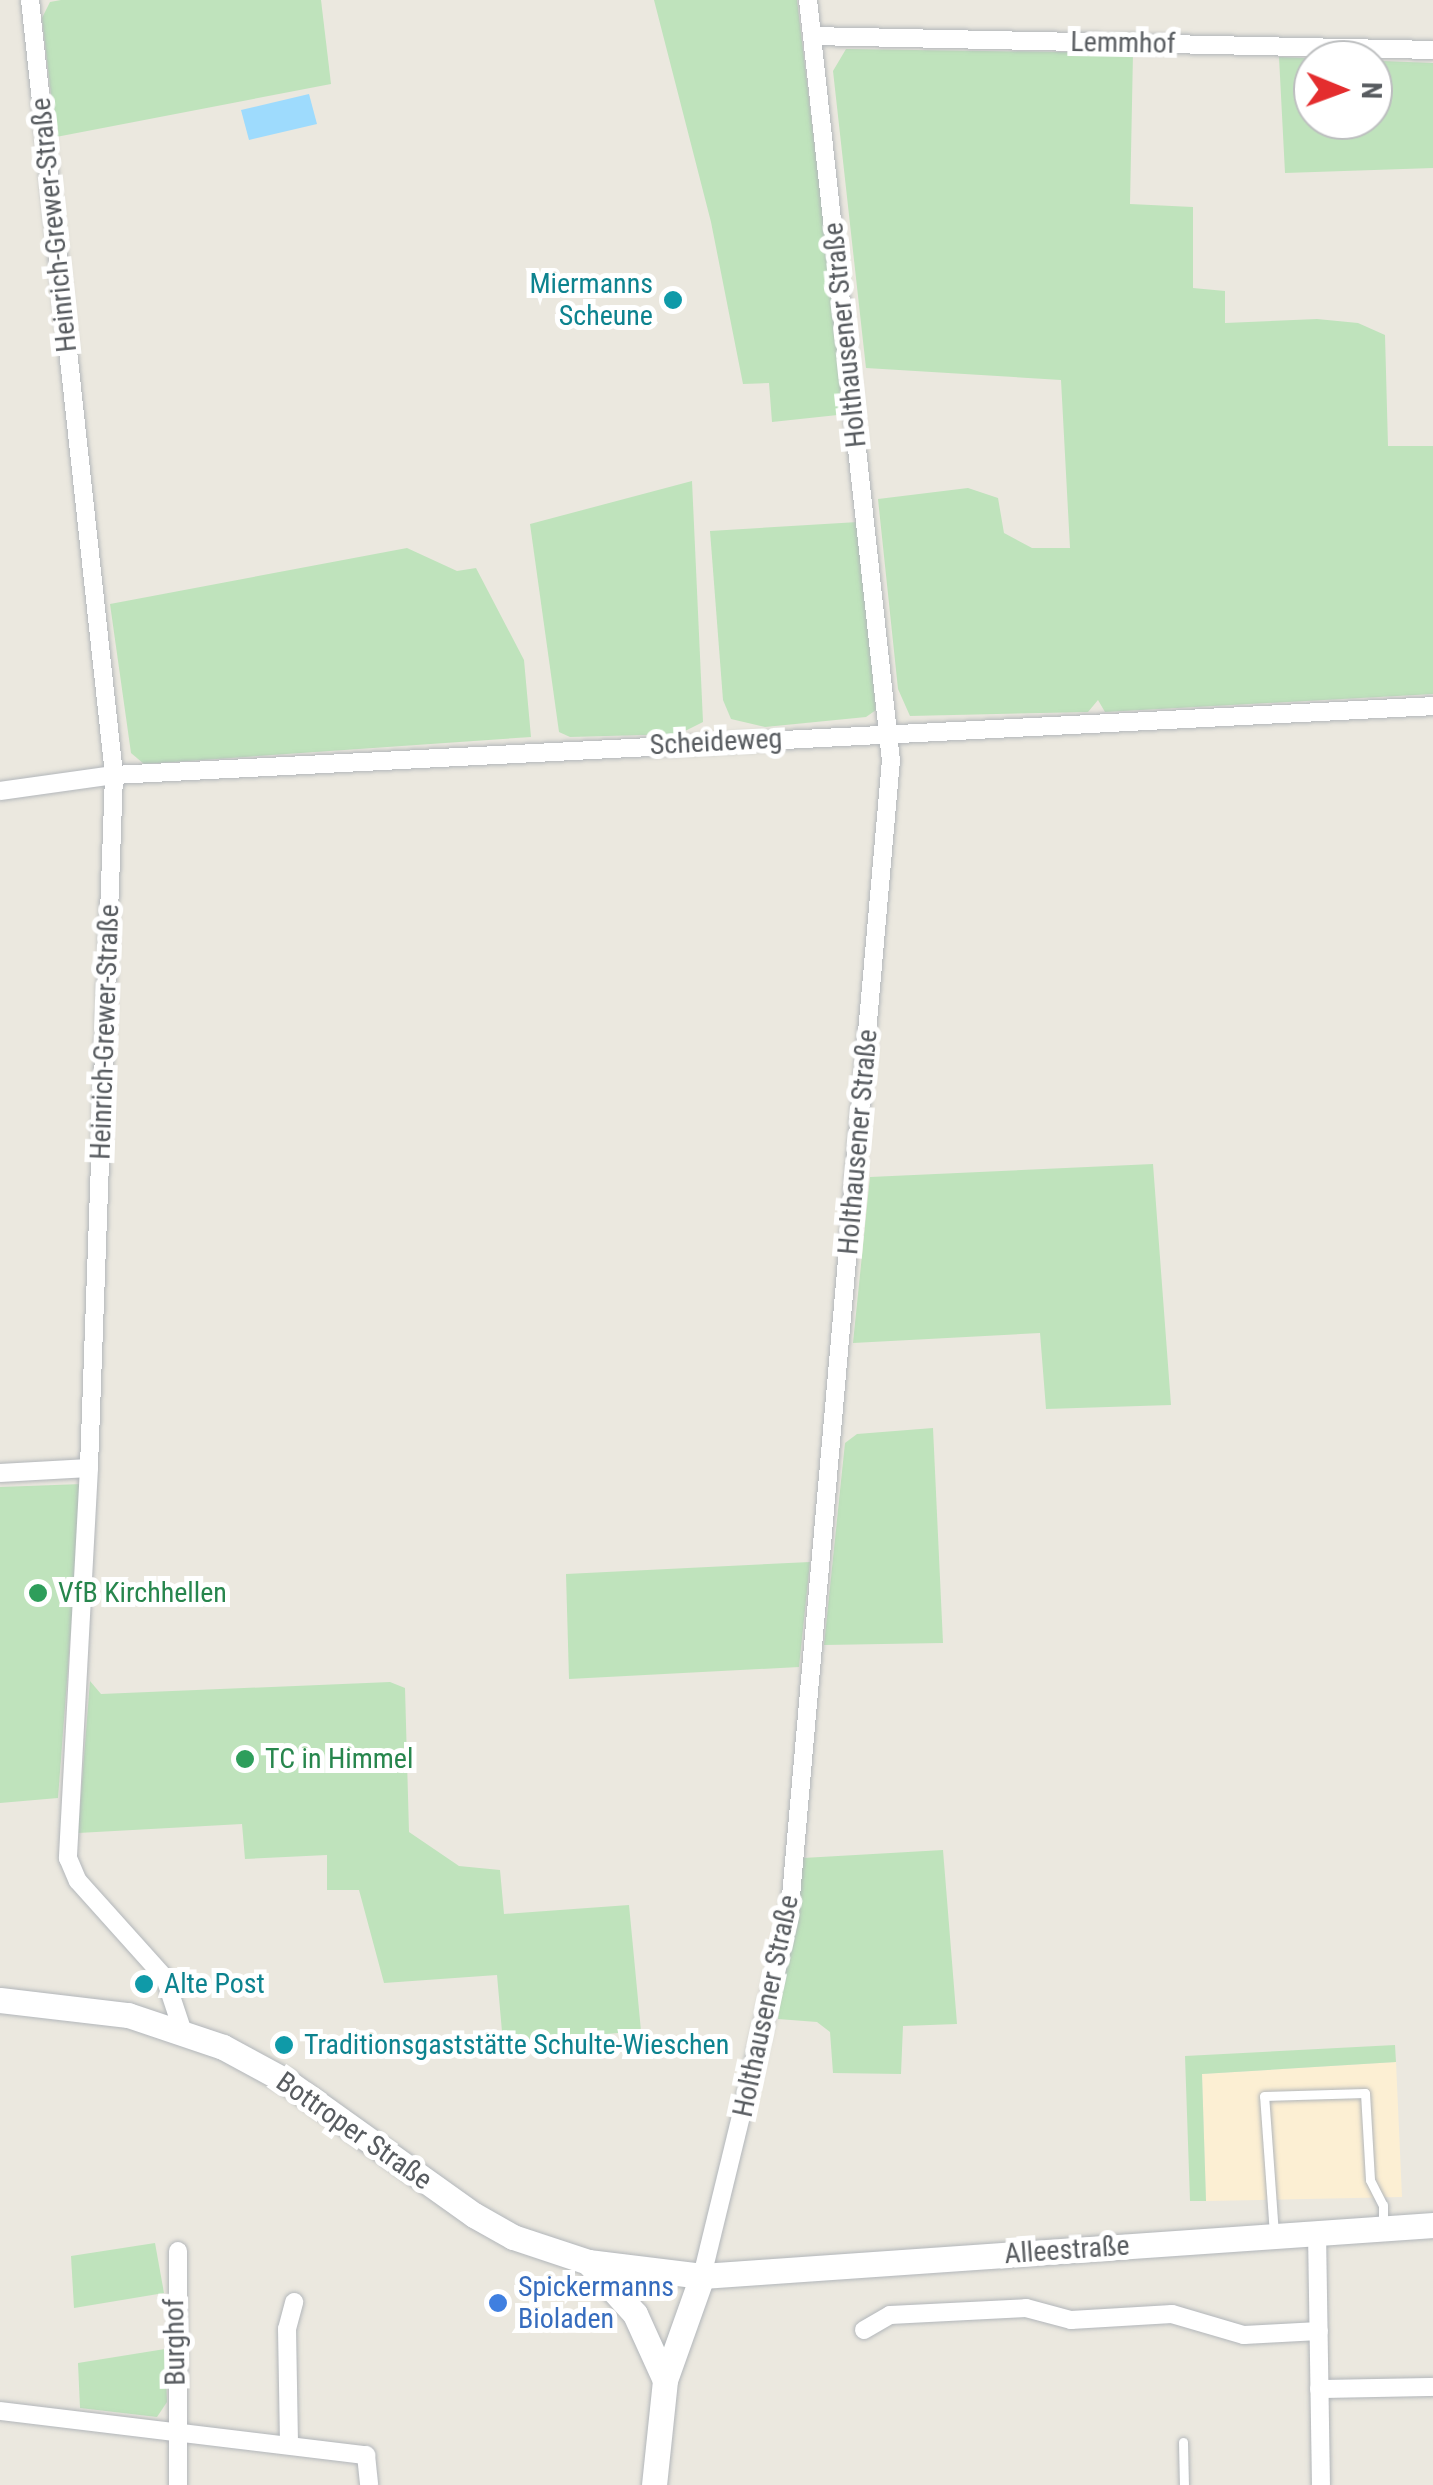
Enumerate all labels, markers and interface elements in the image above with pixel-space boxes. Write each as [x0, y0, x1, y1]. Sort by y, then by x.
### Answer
street label: Lemmhof [1070, 25, 1176, 61]
north arrow [1293, 40, 1393, 140]
text: N [1355, 82, 1388, 99]
street label: Heinrich-Grewer-Straße [24, 96, 84, 354]
street label: Holthausener Straße [816, 221, 874, 449]
place label: Miermanns Scheune [529, 267, 653, 333]
marker: Miermanns Scheune [662, 289, 684, 311]
street label: Scheideweg [649, 722, 783, 762]
street label: Heinrich-Grewer-Straße [84, 904, 126, 1160]
street label: Holthausener Straße [831, 1028, 885, 1256]
place label: VfB Kirchhellen [58, 1576, 227, 1610]
marker: VfB Kirchhellen [27, 1582, 49, 1604]
place label: TC in Himmel [265, 1742, 413, 1776]
marker: TC in Himmel [234, 1748, 256, 1770]
street label: Holthausener Straße [726, 1892, 806, 2120]
place label: Alte Post [164, 1967, 265, 2001]
marker: Alte Post [133, 1973, 155, 1995]
place label: Traditionsgaststätte Schulte-Wieschen [304, 2028, 729, 2062]
marker: Traditionsgaststätte Schulte-Wieschen [273, 2034, 295, 2056]
street label: Bottroper Straße [270, 2065, 438, 2197]
street label: Alleestraße [1003, 2229, 1131, 2271]
place label: Spickermanns Bioladen [518, 2270, 674, 2336]
marker: Spickermanns Bioladen [487, 2292, 509, 2314]
street label: Burghof [157, 2298, 193, 2386]

